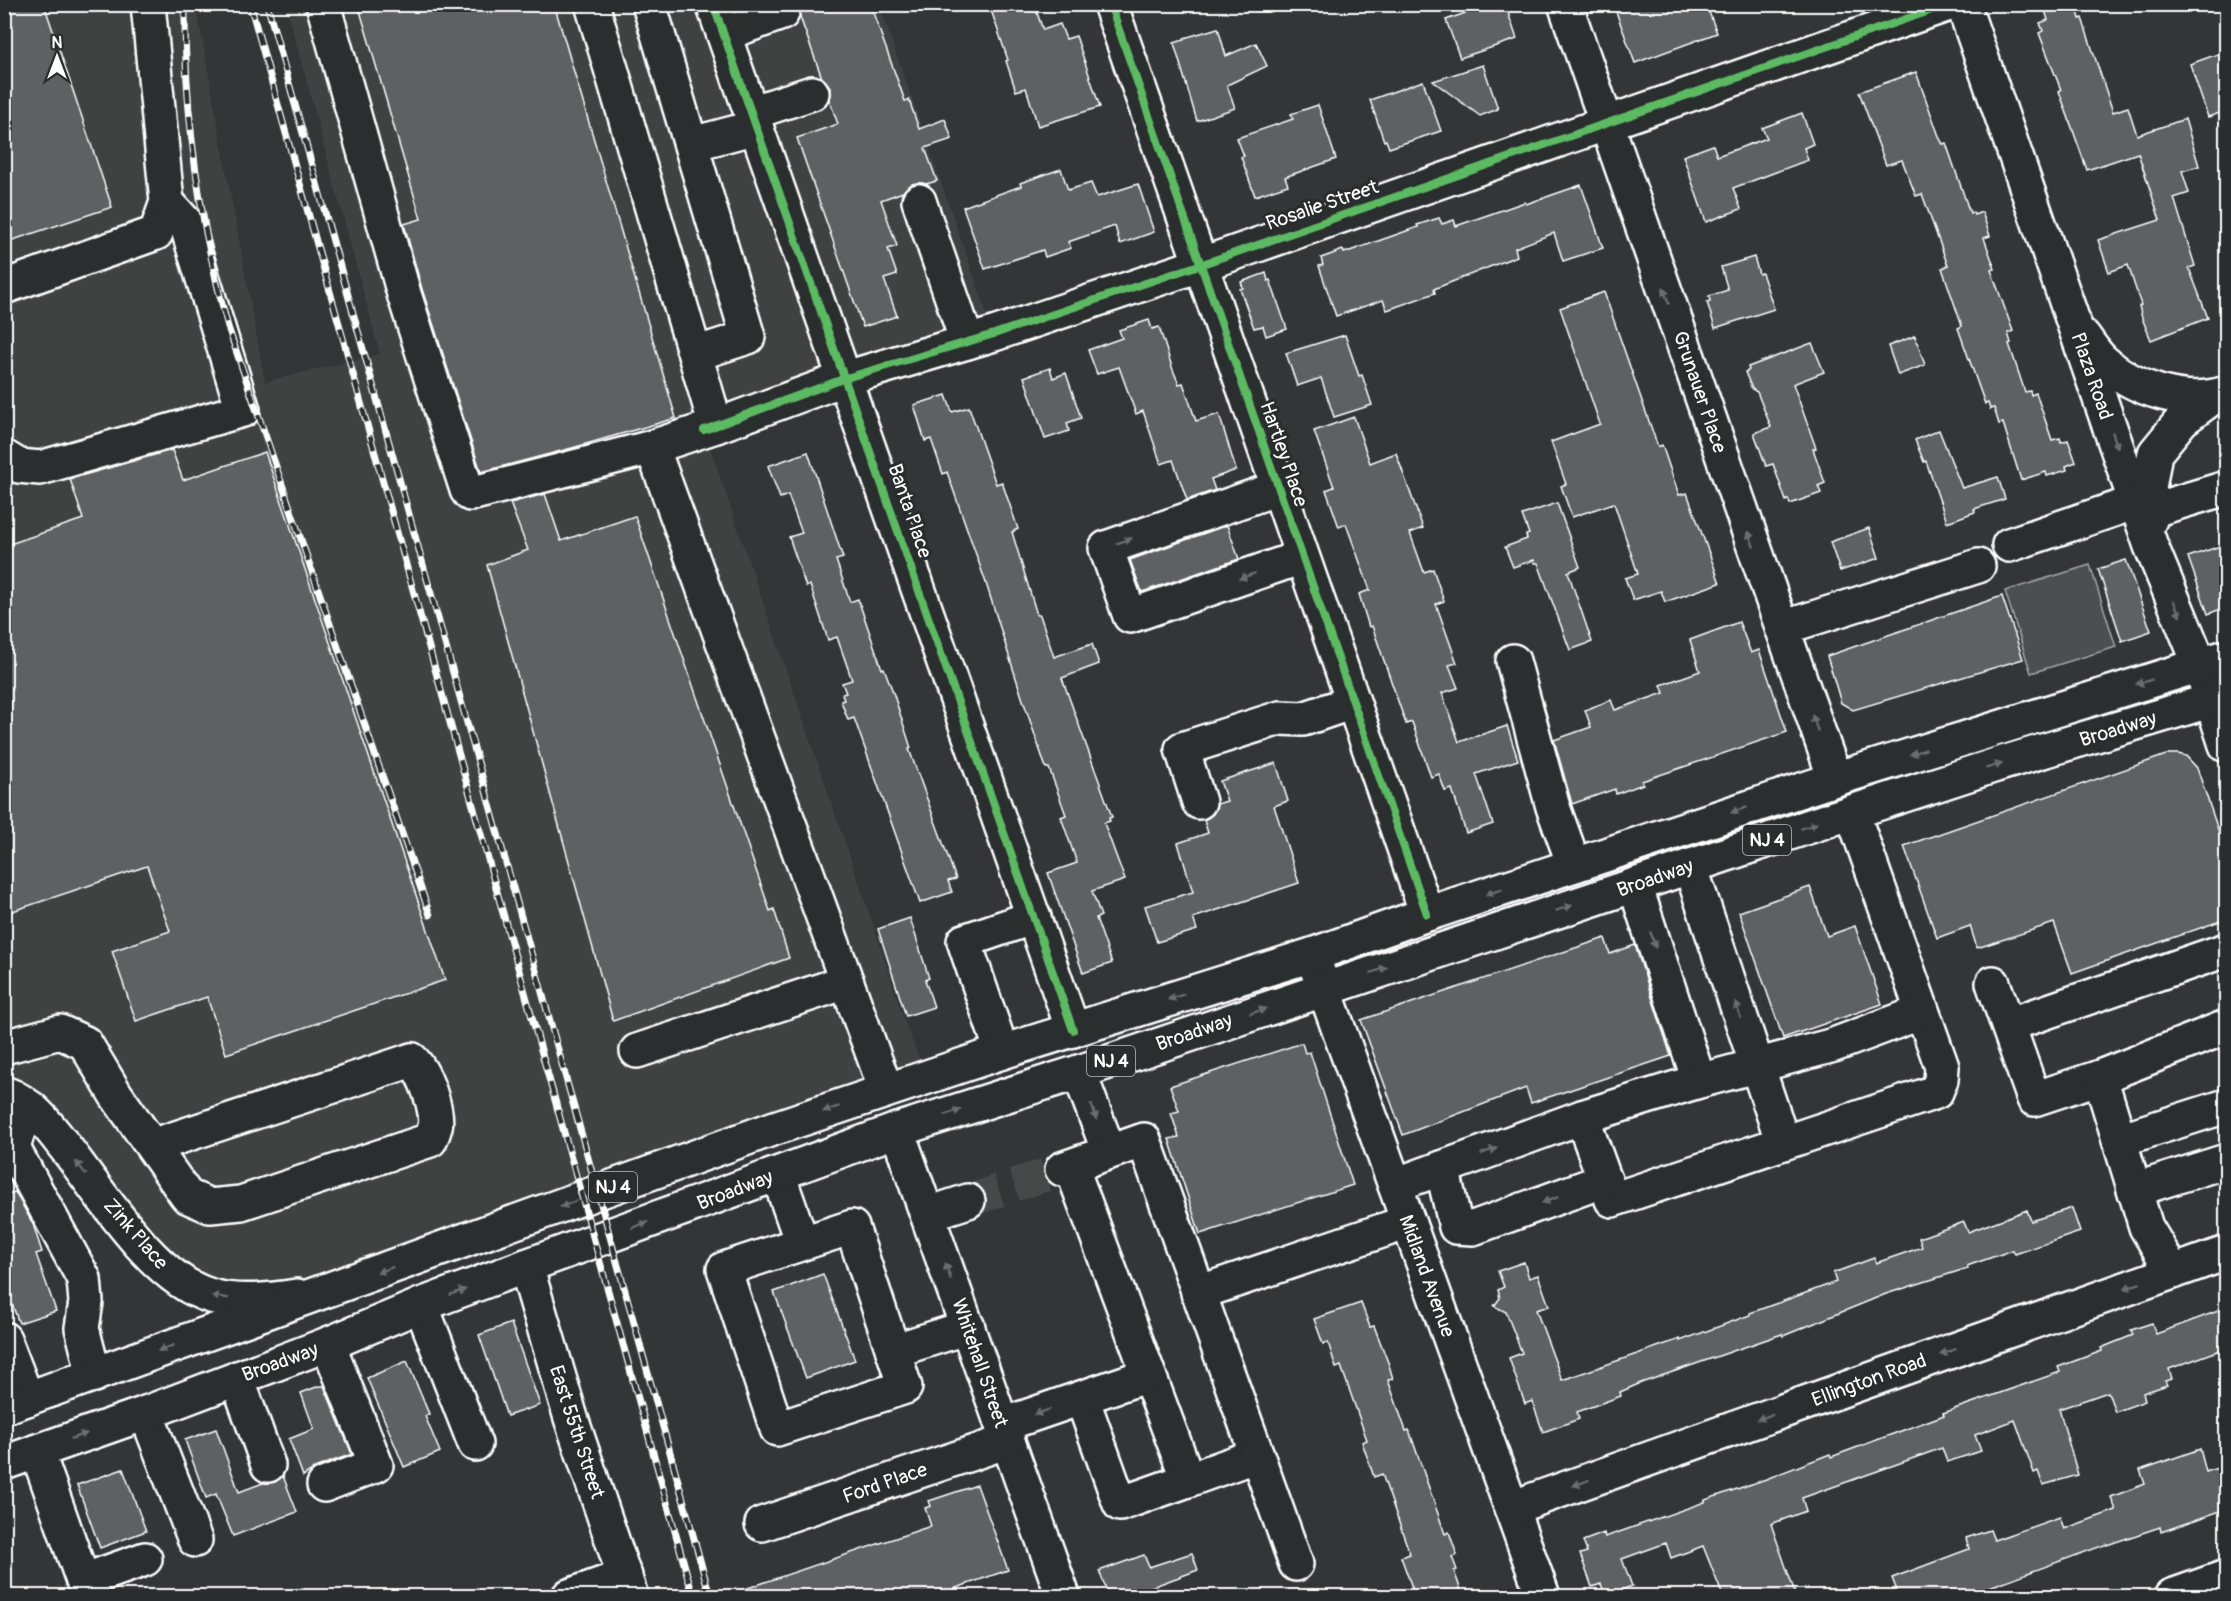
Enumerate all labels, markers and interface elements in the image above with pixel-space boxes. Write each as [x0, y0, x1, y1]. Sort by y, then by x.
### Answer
north arrow [27, 27, 87, 87]
text: N [52, 33, 63, 53]
street label: Rosalie Street [1262, 174, 1382, 236]
one-way arrow [1661, 287, 1671, 305]
street label: Grunauer Place [1667, 328, 1733, 456]
street label: Plaza Road [2065, 329, 2119, 423]
street label: Hartley Place [1254, 398, 1314, 510]
one-way arrow [2110, 431, 2120, 449]
street label: Banta Place [882, 461, 938, 562]
one-way arrow [1746, 530, 1756, 548]
one-way arrow [1115, 536, 1133, 546]
one-way arrow [1238, 571, 1256, 581]
one-way arrow [2172, 600, 2182, 618]
one-way arrow [2135, 678, 2153, 687]
street label: Broadway [2076, 705, 2160, 753]
one-way arrow [1810, 714, 1820, 732]
one-way arrow [1909, 748, 1927, 757]
one-way arrow [1985, 761, 2003, 770]
one-way arrow [1730, 806, 1748, 816]
one-way arrow [1800, 821, 1818, 830]
road number: NJ 4 [1743, 825, 1791, 855]
street label: Broadway [1613, 853, 1697, 903]
one-way arrow [1485, 887, 1503, 897]
one-way arrow [1555, 903, 1573, 912]
one-way arrow [1648, 931, 1658, 949]
one-way arrow [1370, 964, 1388, 974]
one-way arrow [1167, 993, 1185, 1002]
one-way arrow [1733, 1001, 1742, 1019]
one-way arrow [1249, 1005, 1267, 1015]
street label: Broadway [1152, 1007, 1236, 1057]
road number: NJ 4 [1087, 1046, 1135, 1076]
one-way arrow [1090, 1103, 1099, 1121]
one-way arrow [821, 1105, 839, 1114]
one-way arrow [944, 1107, 962, 1116]
one-way arrow [1480, 1145, 1498, 1155]
one-way arrow [75, 1160, 87, 1176]
street label: Broadway [694, 1164, 777, 1216]
road number: NJ 4 [589, 1172, 637, 1202]
street label: Zink Place [98, 1193, 174, 1275]
one-way arrow [1541, 1195, 1559, 1205]
one-way arrow [559, 1199, 577, 1209]
street label: Midland Avenue [1393, 1212, 1461, 1341]
one-way arrow [632, 1219, 650, 1229]
one-way arrow [943, 1262, 953, 1280]
one-way arrow [376, 1266, 394, 1276]
one-way arrow [2123, 1282, 2141, 1292]
one-way arrow [449, 1287, 467, 1297]
one-way arrow [210, 1293, 229, 1302]
street label: Whitehall Street [946, 1295, 1014, 1432]
street label: Broadway [238, 1337, 322, 1387]
one-way arrow [157, 1344, 175, 1354]
one-way arrow [1939, 1347, 1957, 1357]
street label: Ellington Road [1808, 1348, 1930, 1412]
street label: East 55th Street [544, 1362, 611, 1503]
one-way arrow [1033, 1407, 1051, 1417]
one-way arrow [1755, 1413, 1773, 1423]
one-way arrow [70, 1431, 88, 1440]
street label: Ford Place [839, 1457, 931, 1509]
one-way arrow [1572, 1479, 1590, 1489]

